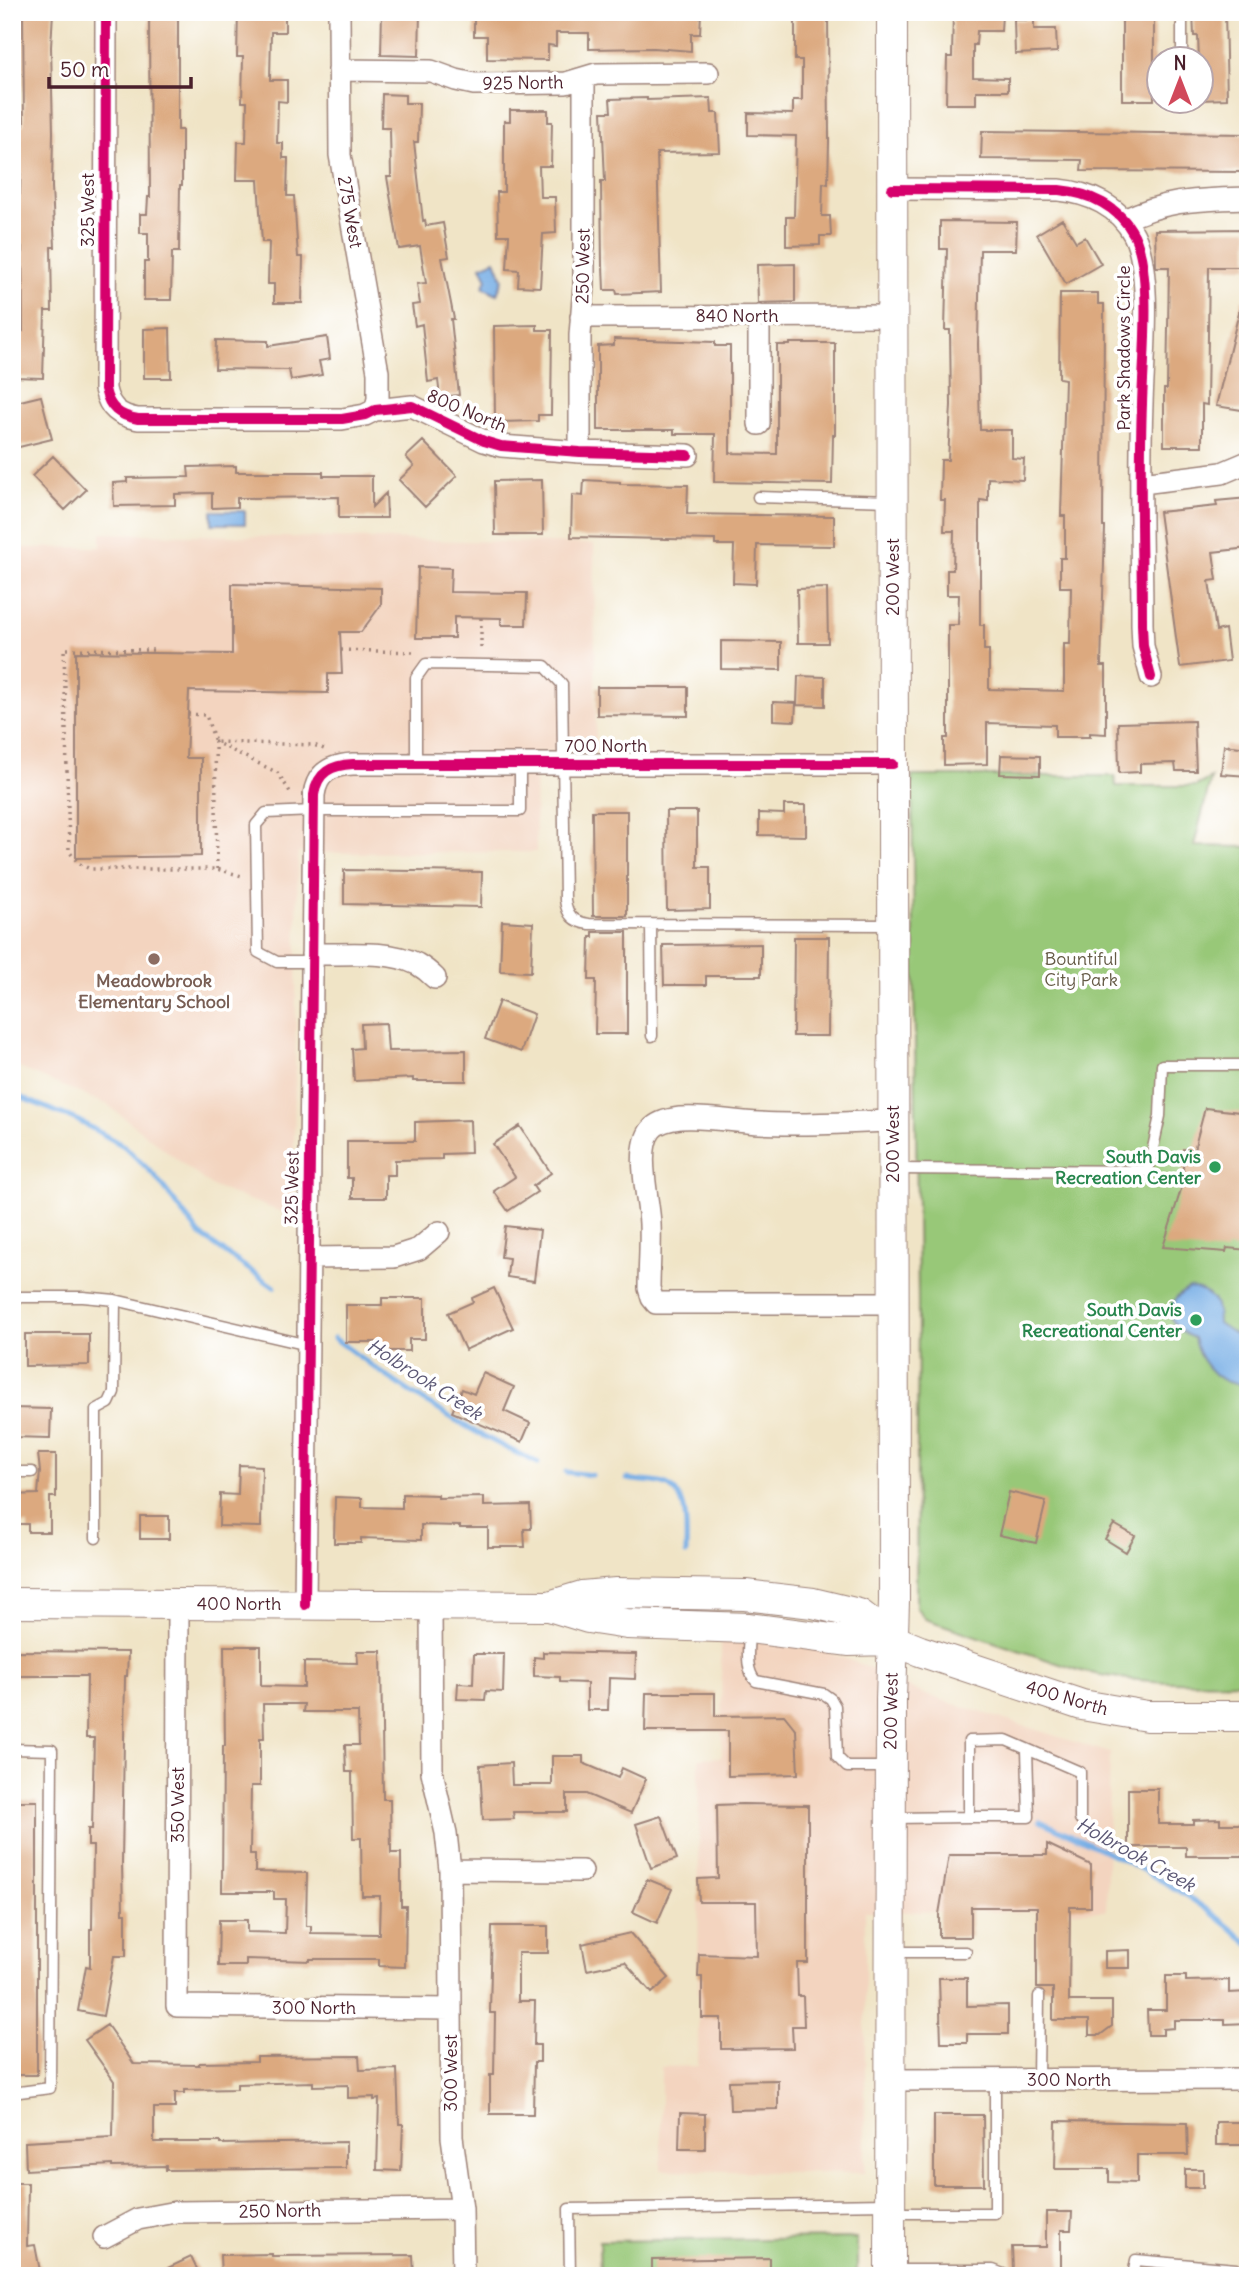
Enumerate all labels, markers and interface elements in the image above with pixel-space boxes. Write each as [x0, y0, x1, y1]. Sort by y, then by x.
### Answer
scale bar [49, 46, 191, 90]
north arrow [1144, 46, 1214, 116]
text: N [1173, 51, 1187, 75]
text: 50 m [60, 56, 109, 83]
street label: 925 North [482, 70, 564, 95]
street label: 325 West [76, 173, 99, 247]
street label: 275 West [333, 174, 368, 250]
street label: 250 West [570, 228, 595, 304]
street label: Park Shadows Circle [1112, 265, 1135, 431]
street label: 840 North [695, 304, 779, 327]
street label: 800 North [424, 383, 511, 438]
street label: 200 West [881, 538, 904, 616]
street label: 700 North [565, 734, 647, 757]
park label: Bountiful City Park [1044, 947, 1118, 991]
marker: Meadowbrook Elementary School [146, 951, 162, 967]
place label: Meadowbrook Elementary School [78, 969, 230, 1013]
street label: 200 West [881, 1105, 904, 1183]
place label: South Davis Recreation Center [1055, 1145, 1202, 1189]
street label: 325 West [279, 1151, 304, 1225]
marker: South Davis Recreation Center [1207, 1159, 1223, 1175]
place label: South Davis Recreational Center [1022, 1298, 1183, 1342]
marker: South Davis Recreational Center [1188, 1312, 1204, 1328]
water label: Holbrook Creek [363, 1333, 488, 1426]
street label: 400 North [197, 1592, 281, 1615]
street label: 200 West [878, 1672, 903, 1750]
street label: 400 North [1023, 1675, 1111, 1720]
street label: 350 West [166, 1767, 189, 1843]
water label: Holbrook Creek [1072, 1812, 1201, 1897]
street label: 300 North [272, 1996, 356, 2019]
street label: 300 West [439, 2034, 462, 2112]
street label: 300 North [1027, 2068, 1111, 2091]
street label: 250 North [239, 2198, 321, 2223]

